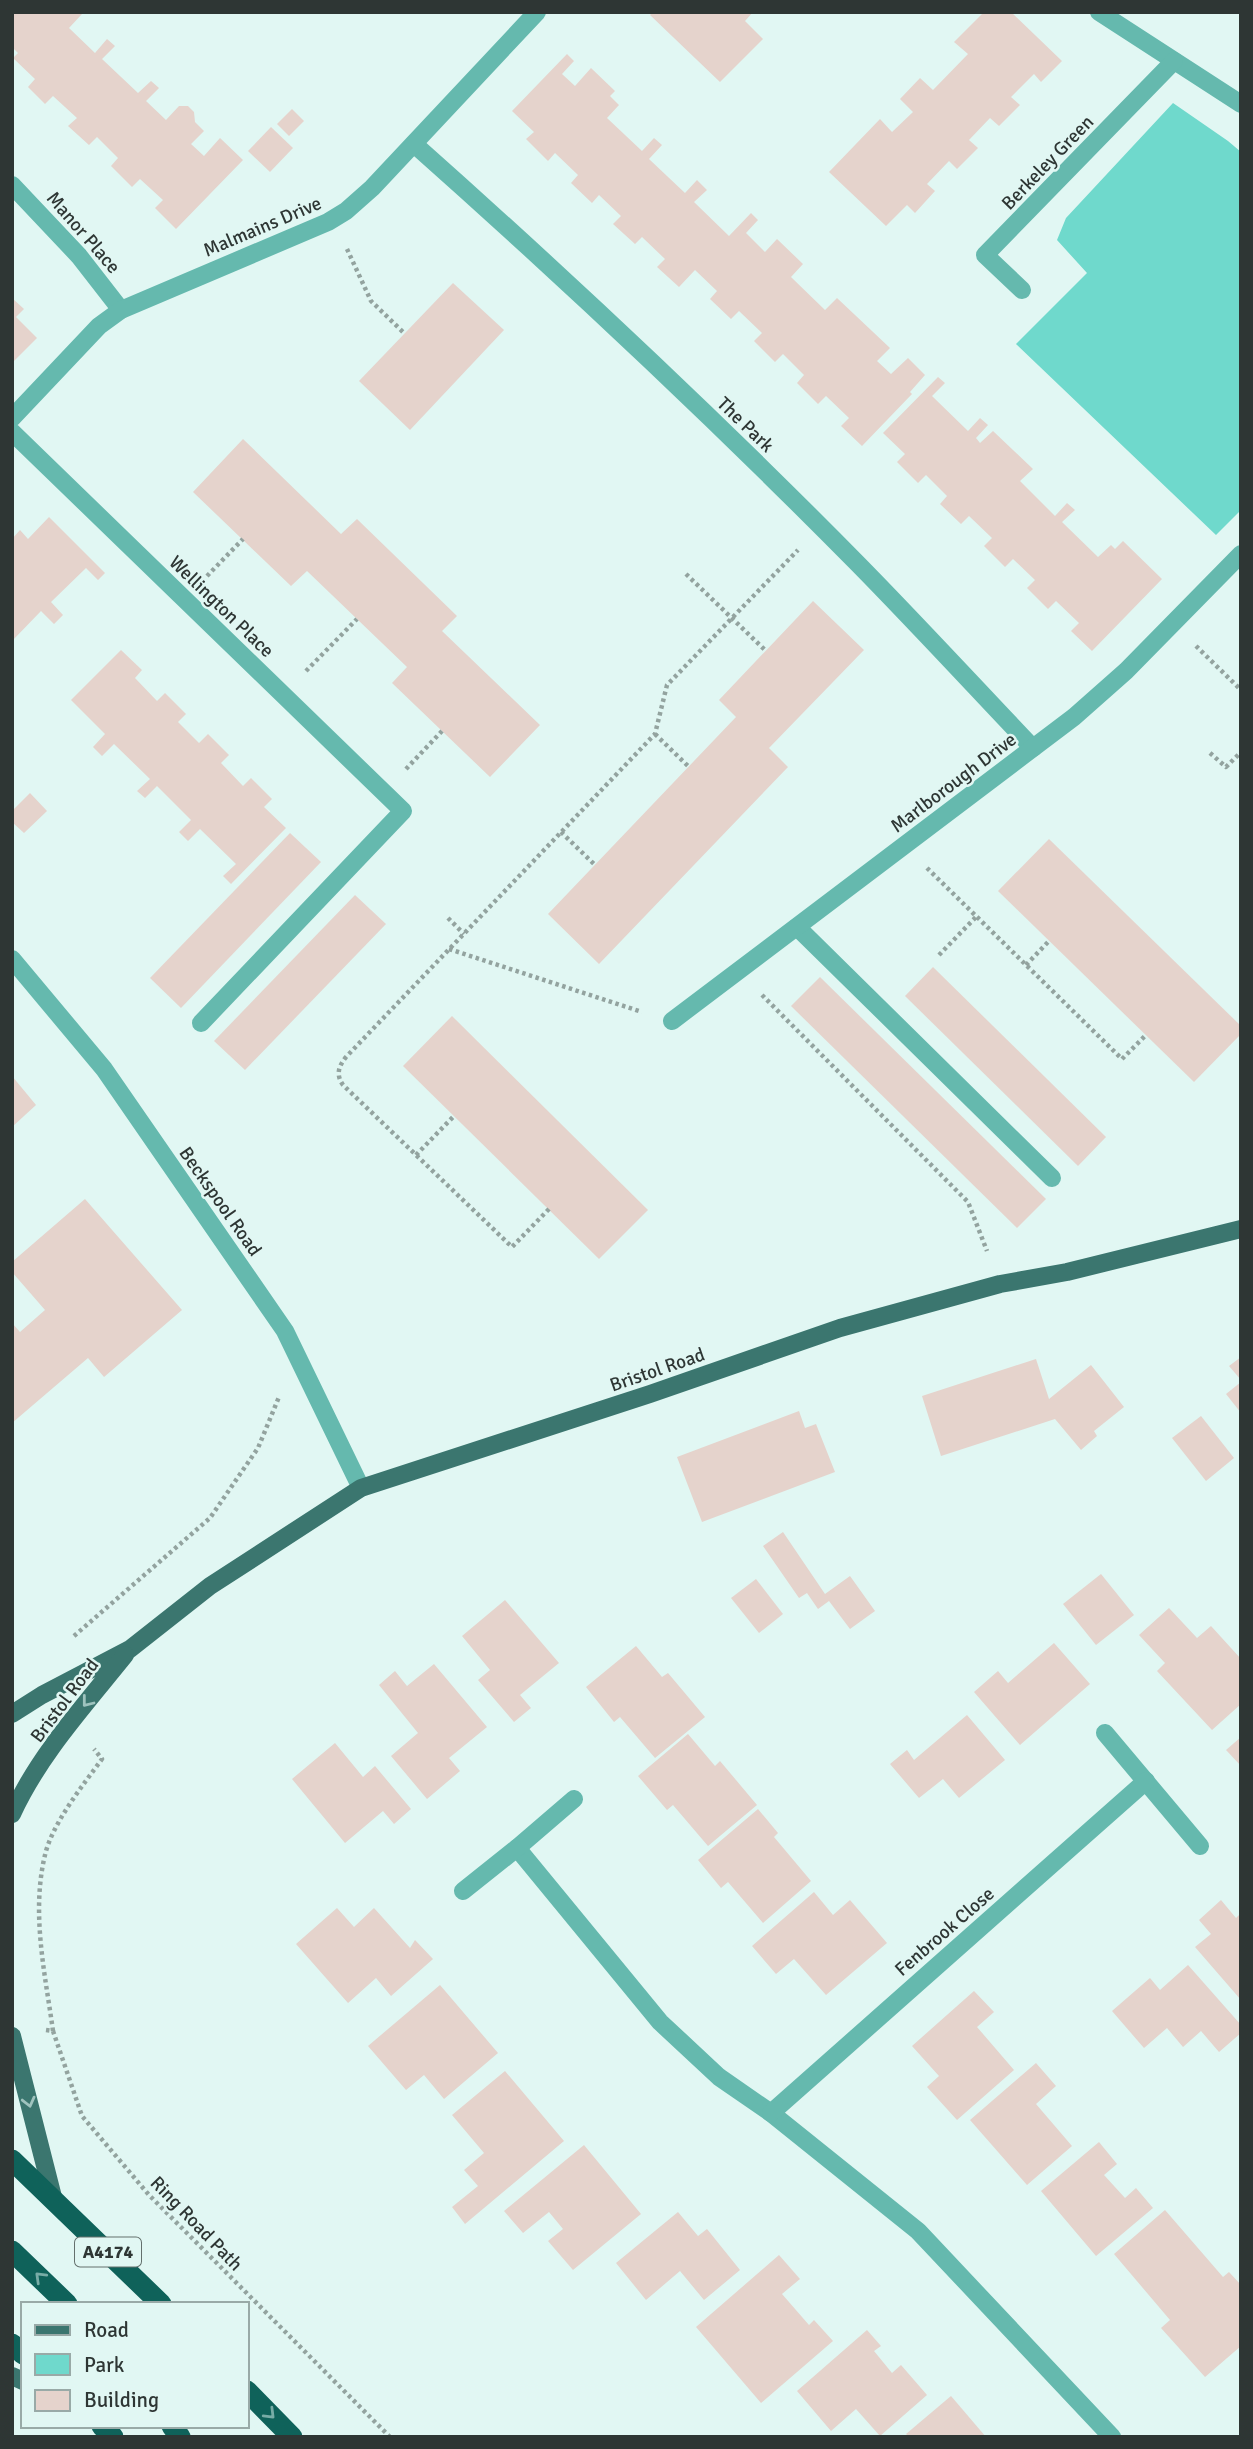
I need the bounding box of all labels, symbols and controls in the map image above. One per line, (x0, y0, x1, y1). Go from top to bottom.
street label: Berkeley Green (997, 110, 1099, 215)
street label: Manor Place (41, 187, 125, 279)
street label: Malmains Drive (200, 191, 325, 263)
street label: The Park (712, 392, 779, 458)
street label: Wellington Place (164, 551, 279, 663)
street label: Marlborough Drive (886, 728, 1021, 838)
street label: Beckspool Road (174, 1142, 267, 1261)
street label: Bristol Road (607, 1343, 708, 1397)
street label: Bristol Road (25, 1654, 104, 1747)
one-way arrow (83, 1694, 96, 1707)
street label: Fenbrook Close (890, 1882, 999, 1981)
one-way arrow (21, 2096, 35, 2108)
street label: Ring Road Path (145, 2171, 248, 2276)
road number: A4174 (75, 2238, 141, 2266)
one-way arrow (35, 2273, 48, 2286)
legend (21, 2302, 248, 2428)
text: Road (84, 2317, 129, 2343)
text: Park (84, 2352, 125, 2378)
text: Building (84, 2387, 159, 2413)
one-way arrow (261, 2405, 274, 2418)

